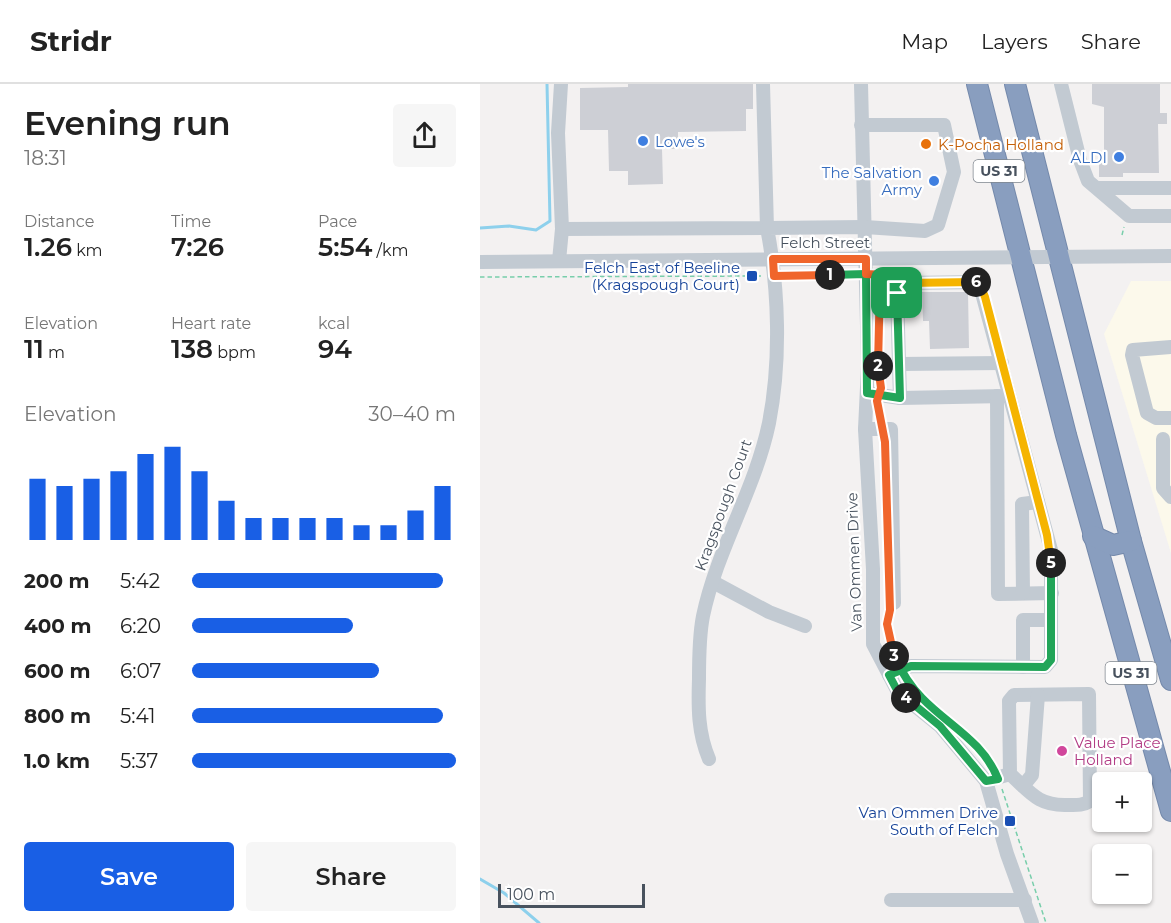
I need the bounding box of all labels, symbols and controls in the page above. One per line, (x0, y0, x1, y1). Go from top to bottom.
text: Stridr (30, 24, 112, 58)
text: Map (901, 29, 948, 54)
text: Layers (981, 29, 1048, 54)
text: Share (1081, 29, 1141, 54)
text: Evening run (24, 103, 231, 143)
button: share (393, 104, 456, 167)
place label: Lowe's (655, 132, 705, 151)
marker: Lowe's (636, 134, 650, 148)
place label: K-Pocha Holland (938, 135, 1064, 154)
marker: K-Pocha Holland (919, 137, 933, 151)
text: 18:31 (24, 146, 67, 170)
place label: ALDI (1070, 148, 1107, 167)
marker: ALDI (1112, 150, 1126, 164)
road number: US 31 (974, 160, 1024, 182)
place label: The Salvation Army (822, 163, 923, 199)
marker: The Salvation Army (927, 174, 941, 188)
text: Distance (24, 212, 94, 231)
text: Time (171, 212, 211, 231)
text: Pace (318, 212, 357, 231)
text: 1.26 (24, 231, 72, 263)
text: 7:26 (171, 231, 224, 263)
text: 5:54 (318, 231, 372, 263)
street label: Felch Street (780, 233, 870, 252)
text: km (72, 241, 103, 260)
text: /km (372, 241, 408, 260)
place label: Felch East of Beeline (Kragspough Court) (584, 258, 740, 294)
pin: 1 (815, 260, 845, 290)
text: 1 (827, 265, 833, 284)
pin (871, 267, 922, 318)
pin: 6 (961, 267, 991, 297)
marker: Felch East of Beeline (Kragspough Court) (745, 269, 759, 283)
text: 6 (971, 272, 981, 291)
icon: arrive (880, 276, 913, 309)
text: Elevation (24, 314, 98, 333)
text: Heart rate (171, 314, 251, 333)
text: kcal (318, 314, 350, 333)
text: 11 (24, 333, 44, 365)
text: 138 (171, 333, 213, 365)
text: 94 (318, 333, 352, 365)
text: m (44, 343, 65, 362)
text: bpm (213, 343, 256, 362)
pin: 2 (863, 351, 893, 381)
text: 2 (873, 356, 883, 375)
text: Elevation (24, 402, 116, 426)
text: 30–40 m (368, 402, 456, 426)
street label: Kragspough Court (690, 437, 756, 573)
street label: Van Ommen Drive (842, 492, 866, 632)
pin: 5 (1036, 548, 1066, 578)
text: 5 (1046, 553, 1056, 572)
text: 200 m (24, 569, 90, 593)
text: 5:42 (120, 569, 160, 593)
text: 400 m (24, 614, 92, 638)
text: 6:20 (120, 614, 161, 638)
pin: 3 (879, 641, 909, 671)
text: 3 (889, 646, 899, 665)
text: 600 m (24, 659, 91, 683)
text: 6:07 (120, 659, 161, 683)
road number: US 31 (1106, 662, 1156, 684)
pin: 4 (891, 683, 921, 713)
text: 4 (900, 688, 912, 707)
text: 800 m (24, 704, 91, 728)
text: 5:41 (120, 704, 156, 728)
place label: Value Place Holland (1074, 733, 1161, 769)
marker: Value Place Holland (1055, 744, 1069, 758)
text: 1.0 km (24, 749, 90, 773)
text: 5:37 (120, 749, 158, 773)
map controls (1092, 772, 1152, 904)
button: + (1092, 772, 1152, 832)
place label: Van Ommen Drive South of Felch (859, 803, 998, 839)
marker: Van Ommen Drive South of Felch (1003, 814, 1017, 828)
button: Save (24, 842, 234, 911)
button: Share (246, 842, 456, 911)
button: − (1092, 844, 1152, 904)
scale bar (498, 881, 645, 908)
text: 100 m (507, 885, 555, 904)

